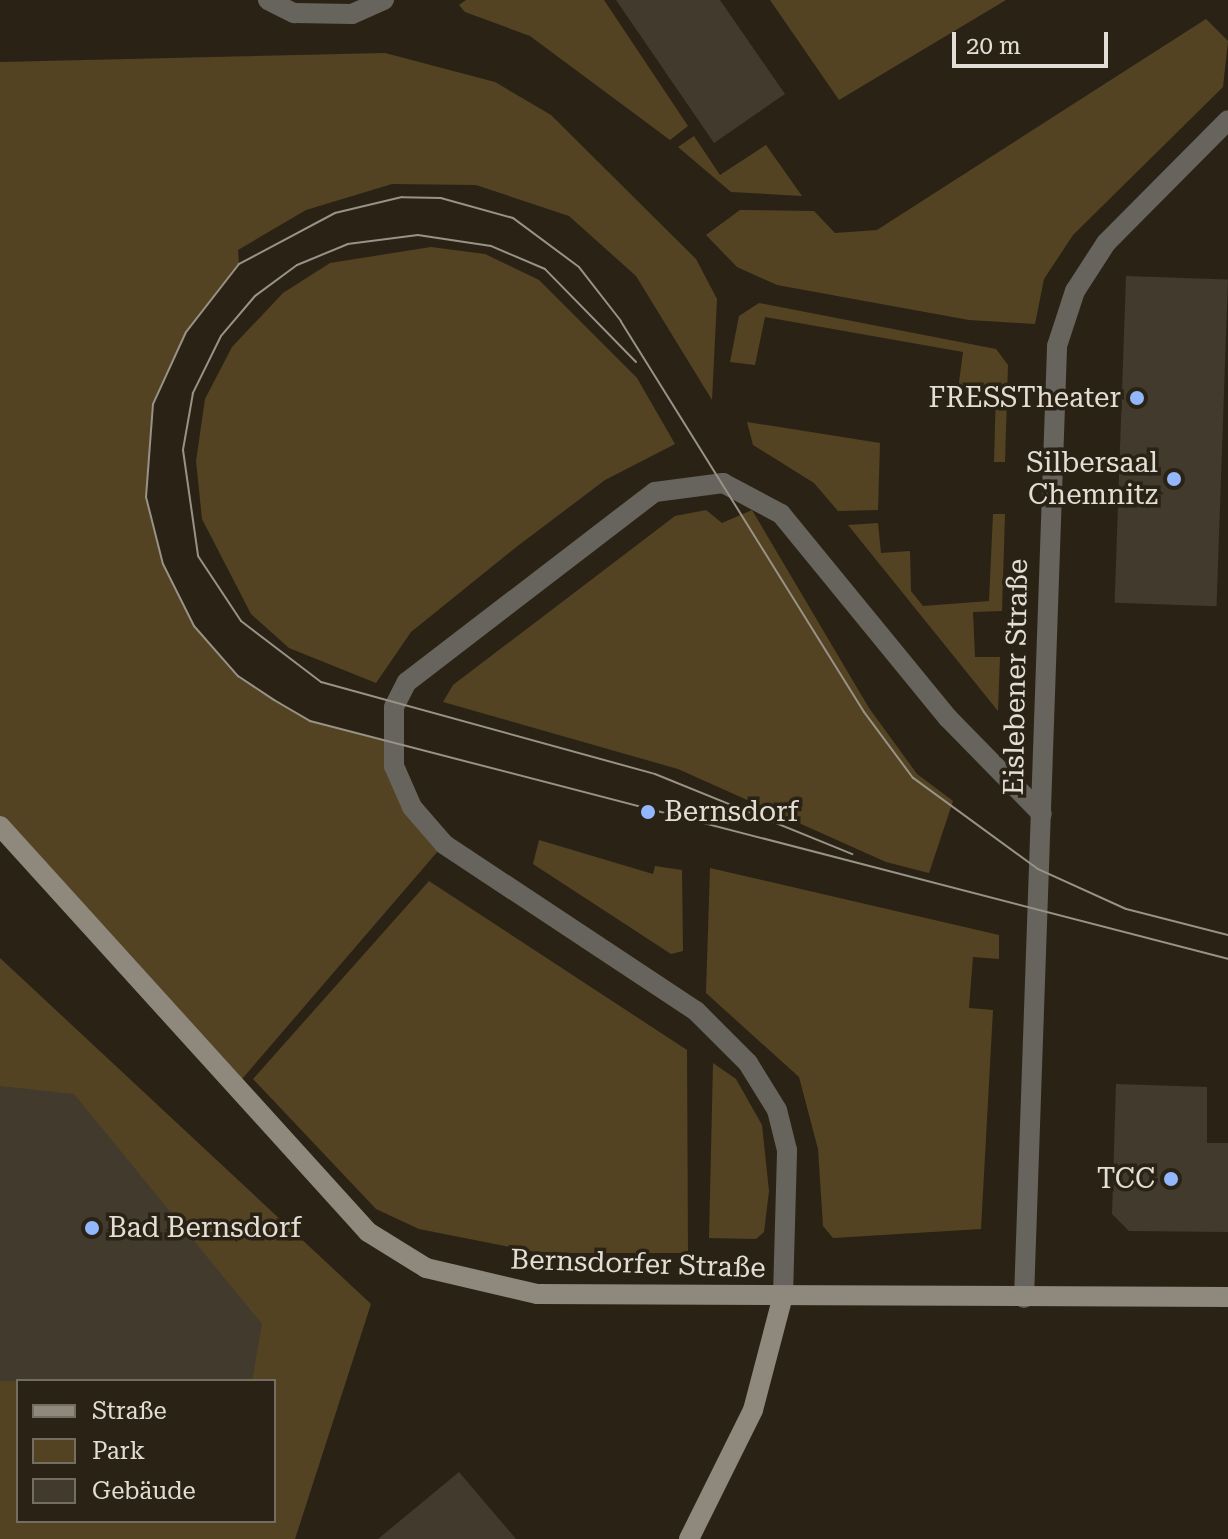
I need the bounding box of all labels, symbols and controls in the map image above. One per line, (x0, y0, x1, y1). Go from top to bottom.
scale bar (956, 16, 1112, 66)
text: 20 m (966, 32, 1021, 60)
place label: FRESSTheater (929, 381, 1121, 415)
marker: FRESSTheater (1128, 389, 1146, 407)
place label: Silbersaal Chemnitz (1026, 446, 1158, 512)
marker: Silbersaal Chemnitz (1165, 470, 1183, 488)
street label: Eislebener Straße (997, 558, 1035, 796)
place label: Bernsdorf (664, 795, 798, 829)
marker: Bernsdorf (639, 803, 657, 821)
place label: TCC (1097, 1162, 1155, 1196)
marker: TCC (1162, 1170, 1180, 1188)
place label: Bad Bernsdorf (108, 1211, 301, 1245)
marker: Bad Bernsdorf (83, 1219, 101, 1237)
street label: Bernsdorfer Straße (510, 1243, 766, 1285)
legend (16, 1379, 276, 1523)
text: Straße (92, 1397, 167, 1425)
text: Park (92, 1437, 145, 1465)
text: Gebäude (92, 1477, 196, 1505)

